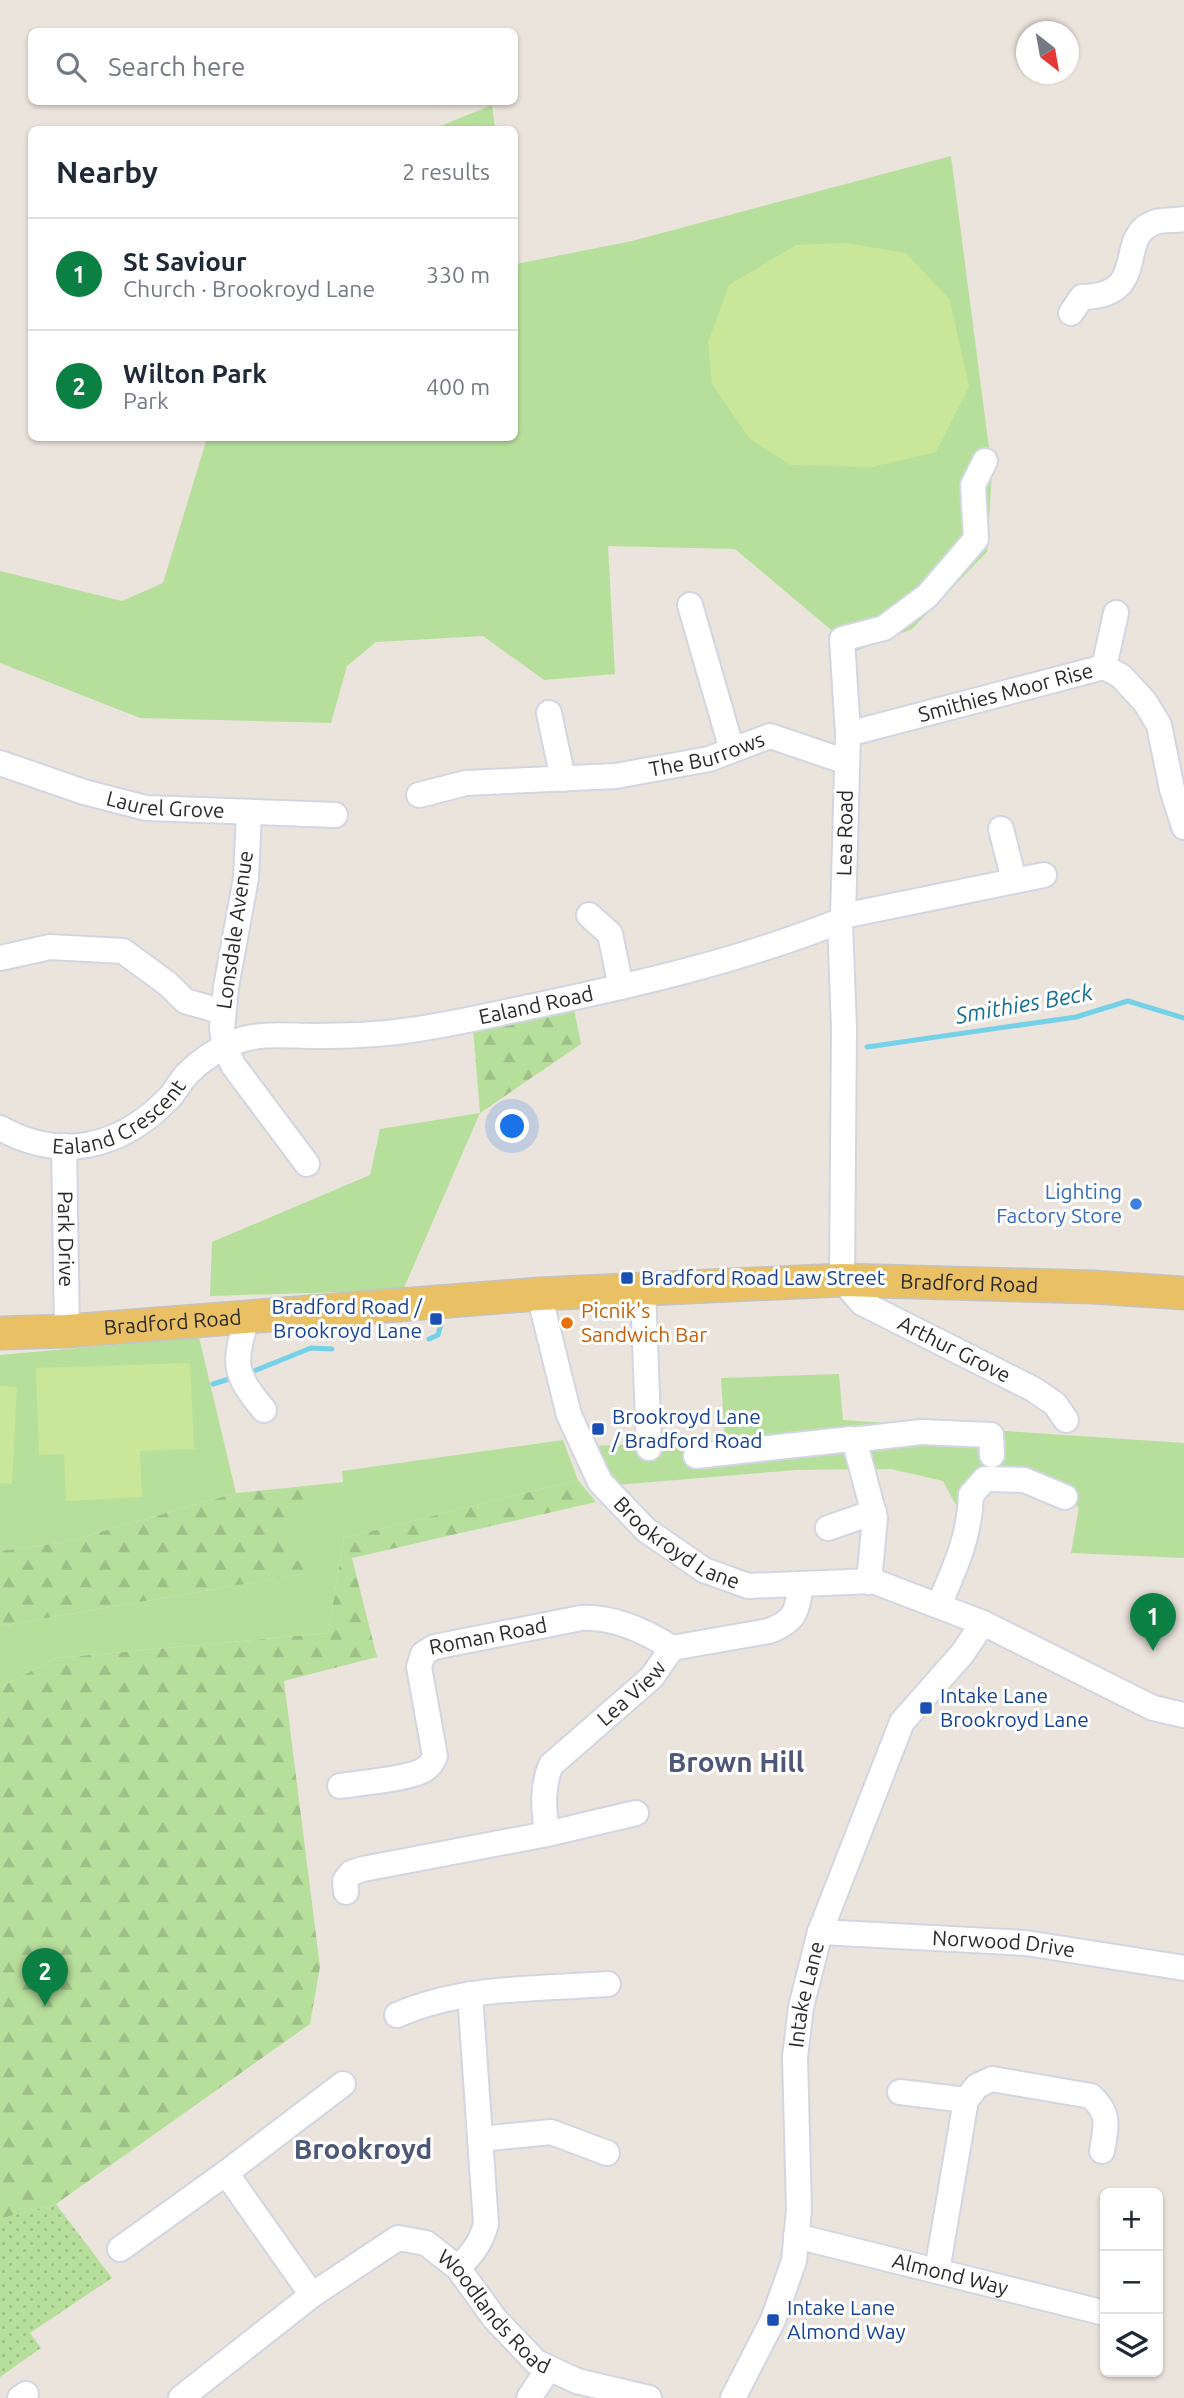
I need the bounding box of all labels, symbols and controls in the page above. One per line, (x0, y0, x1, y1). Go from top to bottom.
north arrow (1016, 21, 1079, 84)
search box (28, 28, 518, 105)
icon: search (52, 48, 90, 86)
text: Search here (108, 52, 245, 81)
text: Nearby (56, 155, 158, 189)
text: 2 results (402, 159, 490, 184)
text: St Saviour (123, 247, 247, 276)
text: 1 (73, 262, 85, 287)
text: 330 m (426, 262, 490, 287)
text: Church · Brookroyd Lane (123, 276, 375, 301)
text: Wilton Park (123, 359, 267, 388)
text: 2 (73, 374, 85, 399)
text: 400 m (426, 374, 490, 399)
text: Park (123, 388, 169, 413)
street label: Smithies Moor Rise (915, 657, 1095, 726)
street label: The Burrows (647, 726, 767, 781)
street label: Laurel Grove (104, 785, 225, 822)
street label: Lea Road (831, 790, 857, 876)
street label: Lonsdale Avenue (211, 849, 257, 1011)
water label: Smithies Beck (952, 979, 1095, 1028)
street label: Ealand Road (476, 981, 595, 1028)
street label: Ealand Crescent (51, 1075, 190, 1158)
your location (495, 1109, 529, 1143)
place label: Lighting Factory Store (996, 1179, 1122, 1227)
street label: Park Drive (54, 1191, 79, 1287)
marker: Lighting Factory Store (1128, 1196, 1144, 1212)
place label: Bradford Road Law Street (641, 1265, 885, 1289)
street label: Bradford Road (900, 1269, 1039, 1296)
marker: Bradford Road Law Street (619, 1270, 635, 1286)
place label: Bradford Road / Brookroyd Lane (271, 1294, 423, 1342)
place label: Picnik's Sandwich Bar (581, 1298, 707, 1346)
street label: Bradford Road (103, 1304, 242, 1339)
street label: Arthur Grove (895, 1310, 1015, 1387)
marker: Bradford Road / Brookroyd Lane (428, 1311, 444, 1327)
marker: Picnik's Sandwich Bar (559, 1315, 575, 1331)
place label: Brookroyd Lane / Bradford Road (611, 1404, 763, 1452)
marker: Brookroyd Lane / Bradford Road (590, 1421, 606, 1437)
street label: Brookroyd Lane (609, 1491, 743, 1593)
pin: 1 (1130, 1593, 1176, 1651)
street label: Roman Road (427, 1612, 549, 1659)
street label: Lea View (592, 1656, 670, 1730)
place label: Intake Lane Brookroyd Lane (940, 1683, 1089, 1731)
marker: Intake Lane Brookroyd Lane (918, 1700, 934, 1716)
district label: Brown Hill (668, 1746, 804, 1777)
street label: Norwood Drive (932, 1925, 1077, 1962)
street label: Intake Lane (783, 1939, 828, 2049)
pin: 2 (22, 1948, 68, 2006)
district label: Brookroyd (294, 2133, 432, 2164)
map controls (1100, 2188, 1163, 2377)
button: + (1100, 2188, 1163, 2251)
street label: Woodlands Road (434, 2244, 554, 2378)
street label: Almond Way (890, 2247, 1011, 2299)
button: − (1100, 2251, 1163, 2314)
place label: Intake Lane Almond Way (787, 2295, 906, 2343)
marker: Intake Lane Almond Way (765, 2312, 781, 2328)
button: layers (1100, 2314, 1163, 2377)

